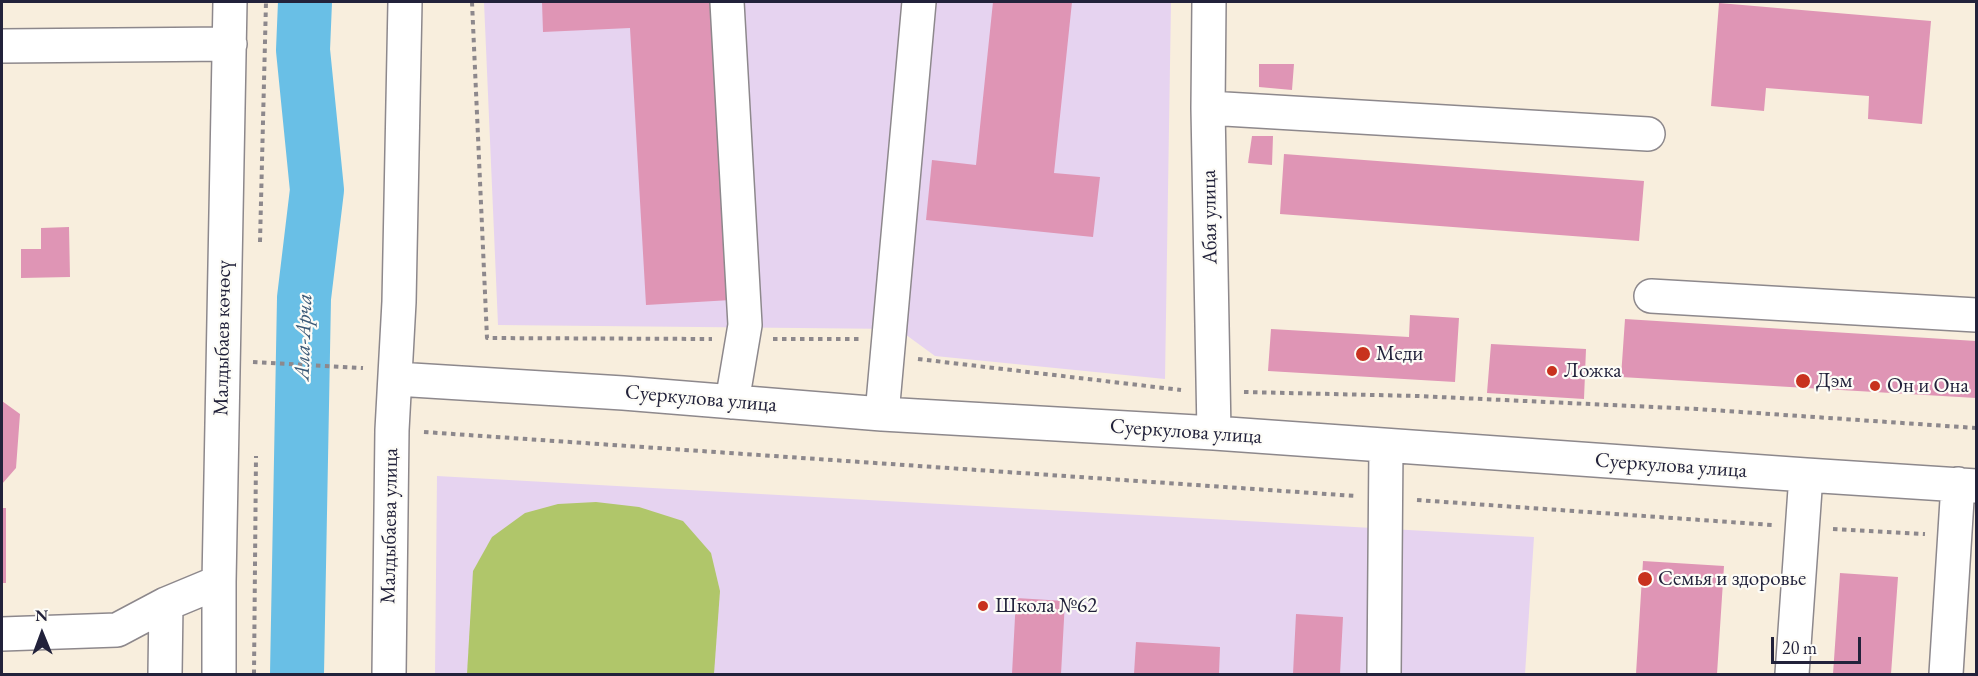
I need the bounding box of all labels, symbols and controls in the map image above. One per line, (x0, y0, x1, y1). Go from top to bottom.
street label: Абая улица (1197, 170, 1223, 264)
street label: Малдыбаев көчөсү (209, 260, 237, 416)
water label: Ала-Арча (289, 293, 319, 381)
place label: Меди (1376, 341, 1423, 367)
marker: Меди (1354, 345, 1372, 363)
place label: Ложка (1564, 358, 1622, 384)
marker: Ложка (1545, 364, 1559, 378)
place label: Дэм (1816, 368, 1852, 394)
marker: Дэм (1794, 372, 1812, 390)
place label: Он и Она (1887, 373, 1969, 399)
marker: Он и Она (1868, 379, 1882, 393)
street label: Суеркулова улица (624, 380, 778, 418)
street label: Суеркулова улица (1109, 414, 1263, 450)
street label: Малдыбаева улица (376, 448, 404, 604)
street label: Суеркулова улица (1594, 448, 1748, 484)
place label: Семья и здоровье (1658, 566, 1806, 592)
marker: Семья и здоровье (1636, 570, 1654, 588)
place label: Школа №62 (995, 593, 1097, 619)
marker: Школа №62 (976, 599, 990, 613)
north arrow (12, 604, 72, 664)
text: N (35, 605, 48, 626)
scale bar (1774, 625, 1864, 663)
text: 20 m (1782, 636, 1817, 659)

